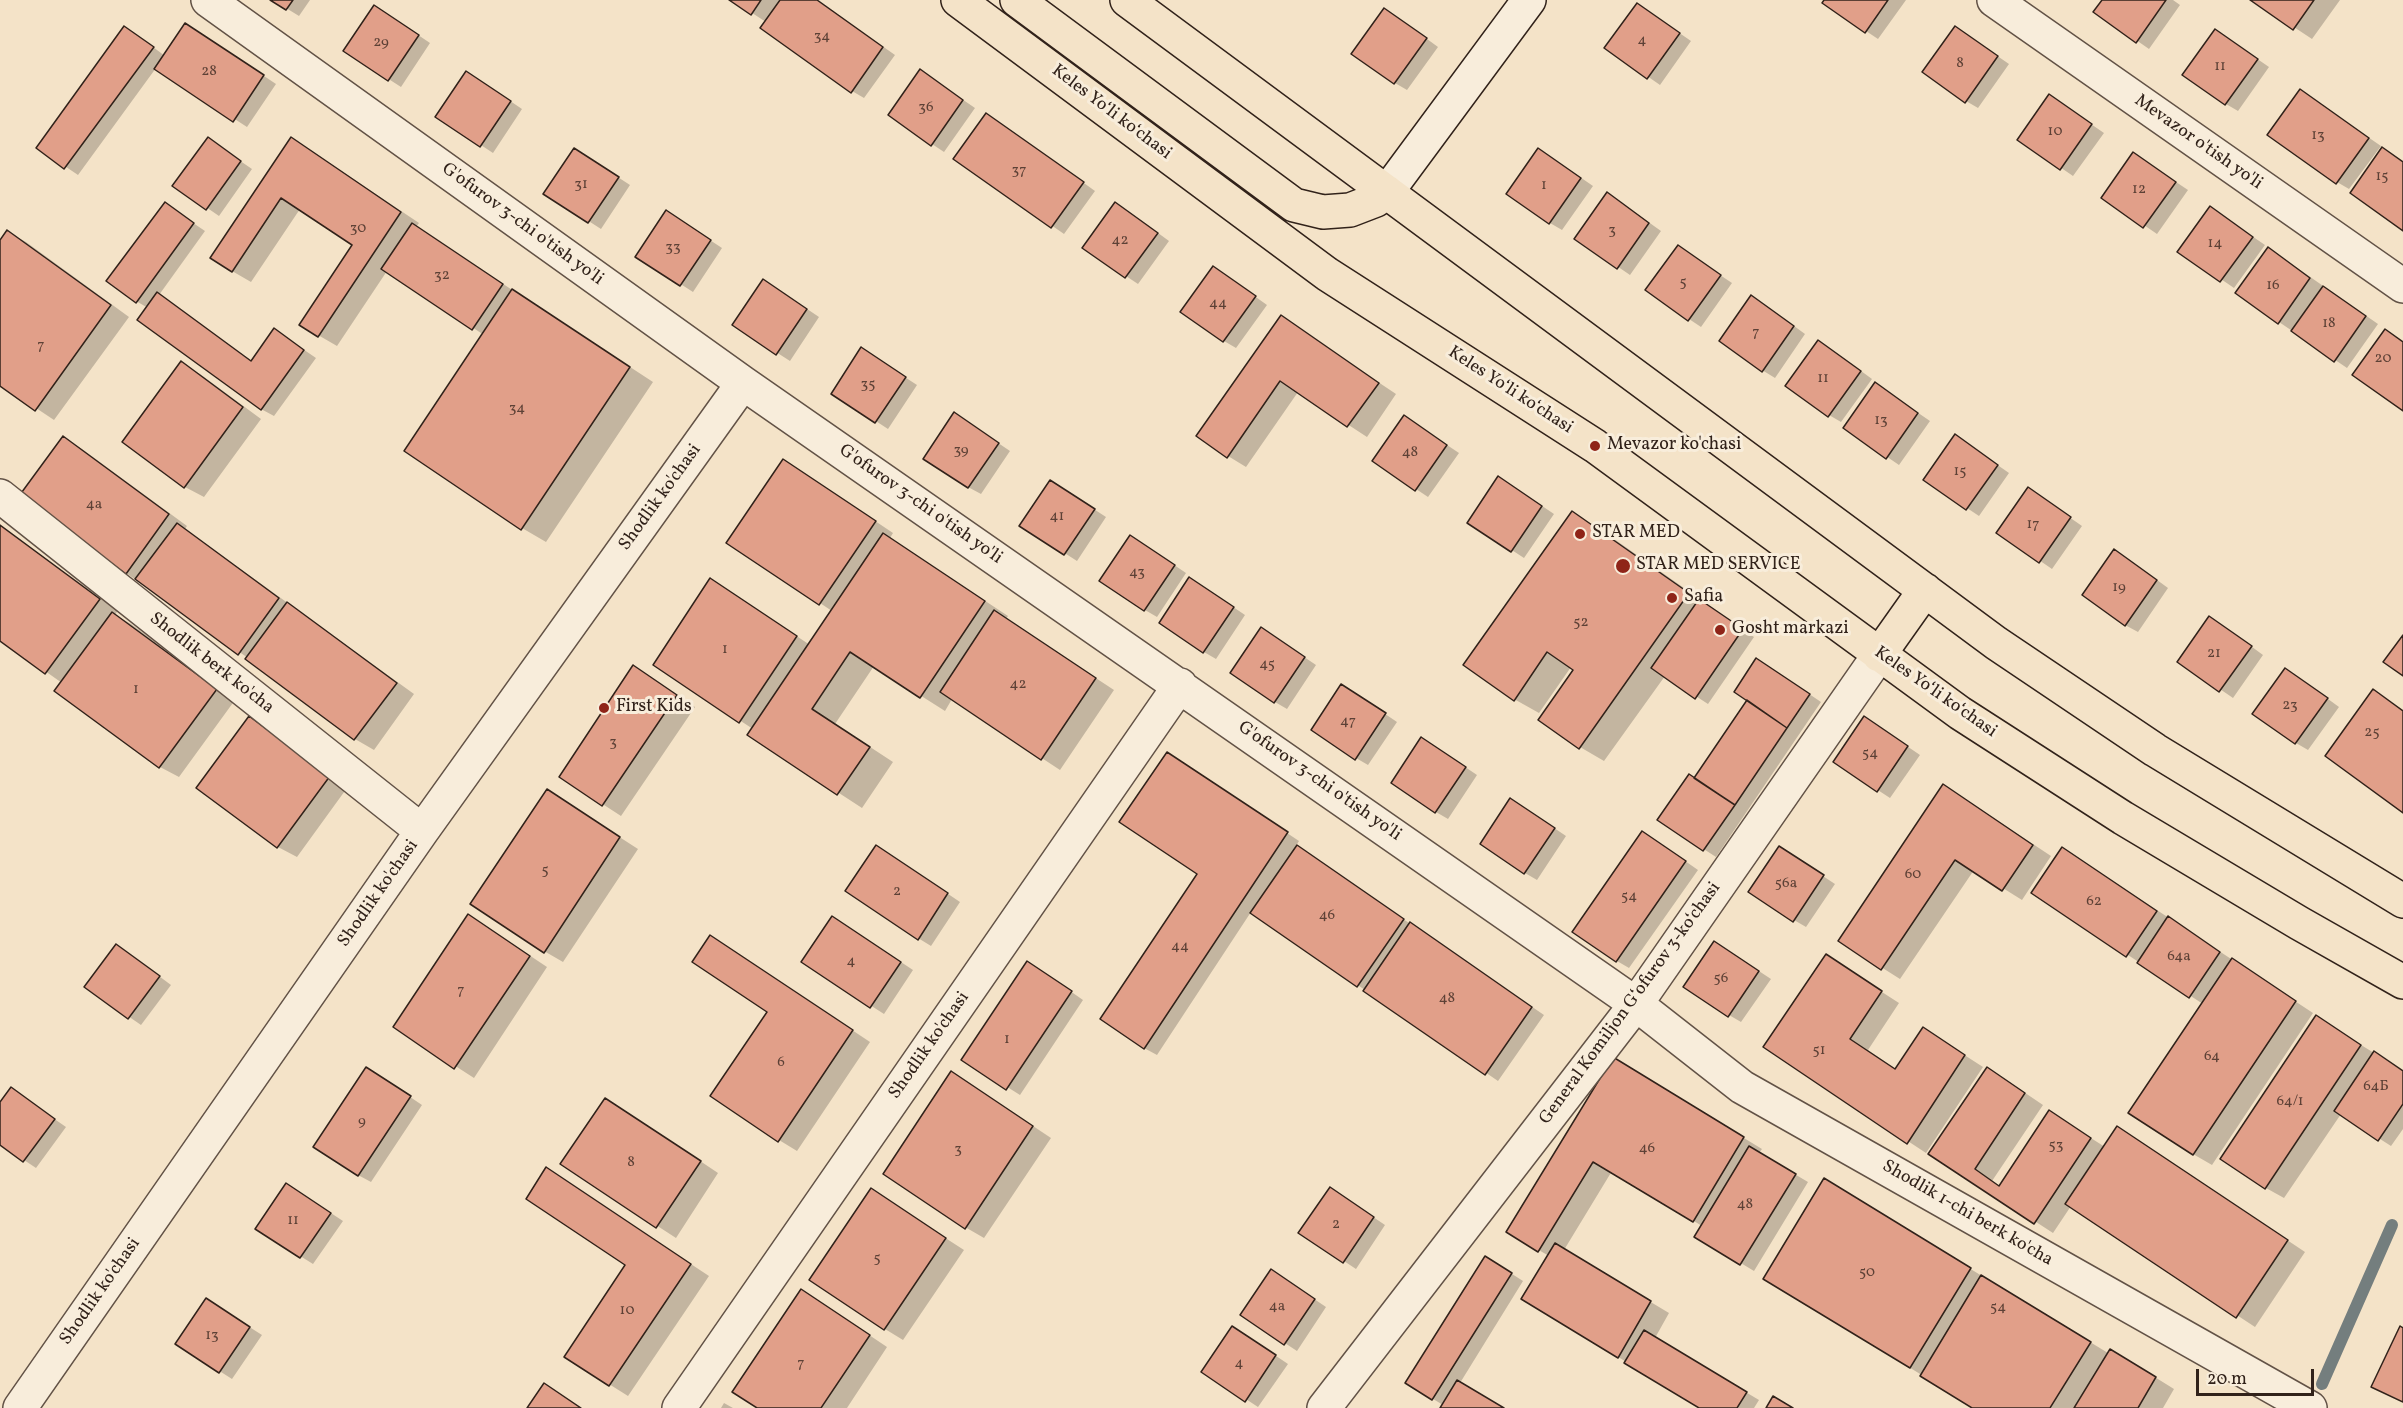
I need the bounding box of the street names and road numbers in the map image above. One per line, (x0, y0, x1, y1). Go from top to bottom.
street label: Keles Yoʻli koʻchasi (1047, 61, 1175, 165)
street label: Mevazor o'tish yo'li (2130, 91, 2266, 195)
street label: G'ofurov 3-chi o'tish yo'li (437, 159, 607, 291)
street label: Keles Yoʻli koʻchasi (1443, 343, 1577, 439)
street label: G'ofurov 3-chi o'tish yo'li (834, 440, 1006, 570)
street label: Shodlik ko'chasi (615, 441, 707, 555)
street label: Shodlik berk ko'cha (144, 609, 278, 719)
street label: Keles Yoʻli koʻchasi (1870, 643, 2000, 743)
street label: G'ofurov 3-chi o'tish yo'li (1233, 717, 1405, 847)
street label: Shodlik ko'chasi (334, 836, 424, 952)
street label: General Komiljon Gʻofurov 3-koʻchasi (1536, 879, 1726, 1129)
street label: Shodlik ko'chasi (885, 988, 975, 1104)
street label: Shodlik 1-chi berk ko'cha (1878, 1156, 2056, 1272)
street label: Shodlik ko'chasi (56, 1234, 146, 1350)

